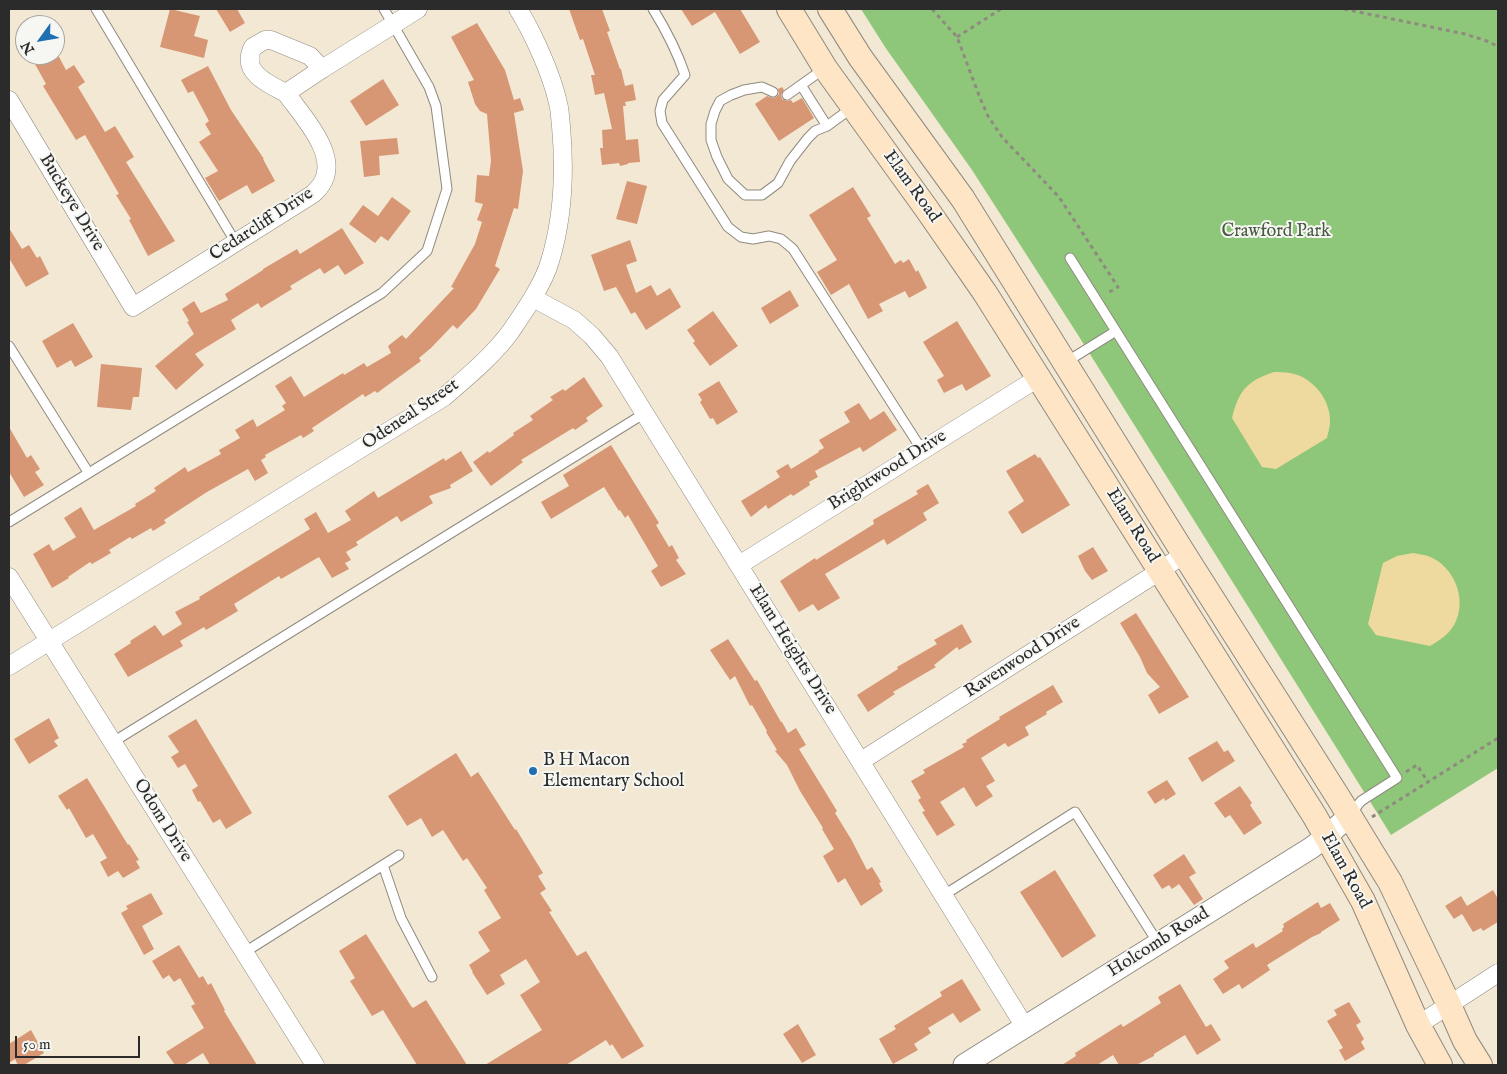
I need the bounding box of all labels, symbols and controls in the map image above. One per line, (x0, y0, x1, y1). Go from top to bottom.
north arrow (15, 15, 65, 65)
text: N (17, 38, 39, 57)
street label: Elam Road (878, 147, 944, 227)
street label: Buckeye Drive (34, 151, 108, 255)
street label: Cedarcliff Drive (206, 183, 318, 267)
park label: Crawford Park (1221, 221, 1331, 243)
street label: Odeneal Street (359, 375, 463, 455)
street label: Brightwood Drive (825, 426, 951, 516)
street label: Elam Road (1101, 485, 1163, 567)
street label: Elam Heights Drive (743, 581, 841, 719)
street label: Ravenwood Drive (961, 613, 1085, 703)
place label: B H Macon Elementary School (543, 750, 684, 792)
marker: B H Macon Elementary School (527, 765, 539, 777)
street label: Odom Drive (128, 775, 196, 867)
street label: Elam Road (1315, 829, 1375, 913)
street label: Holcomb Road (1104, 903, 1214, 983)
scale bar (18, 1026, 142, 1058)
text: 50 m (23, 1035, 51, 1054)

